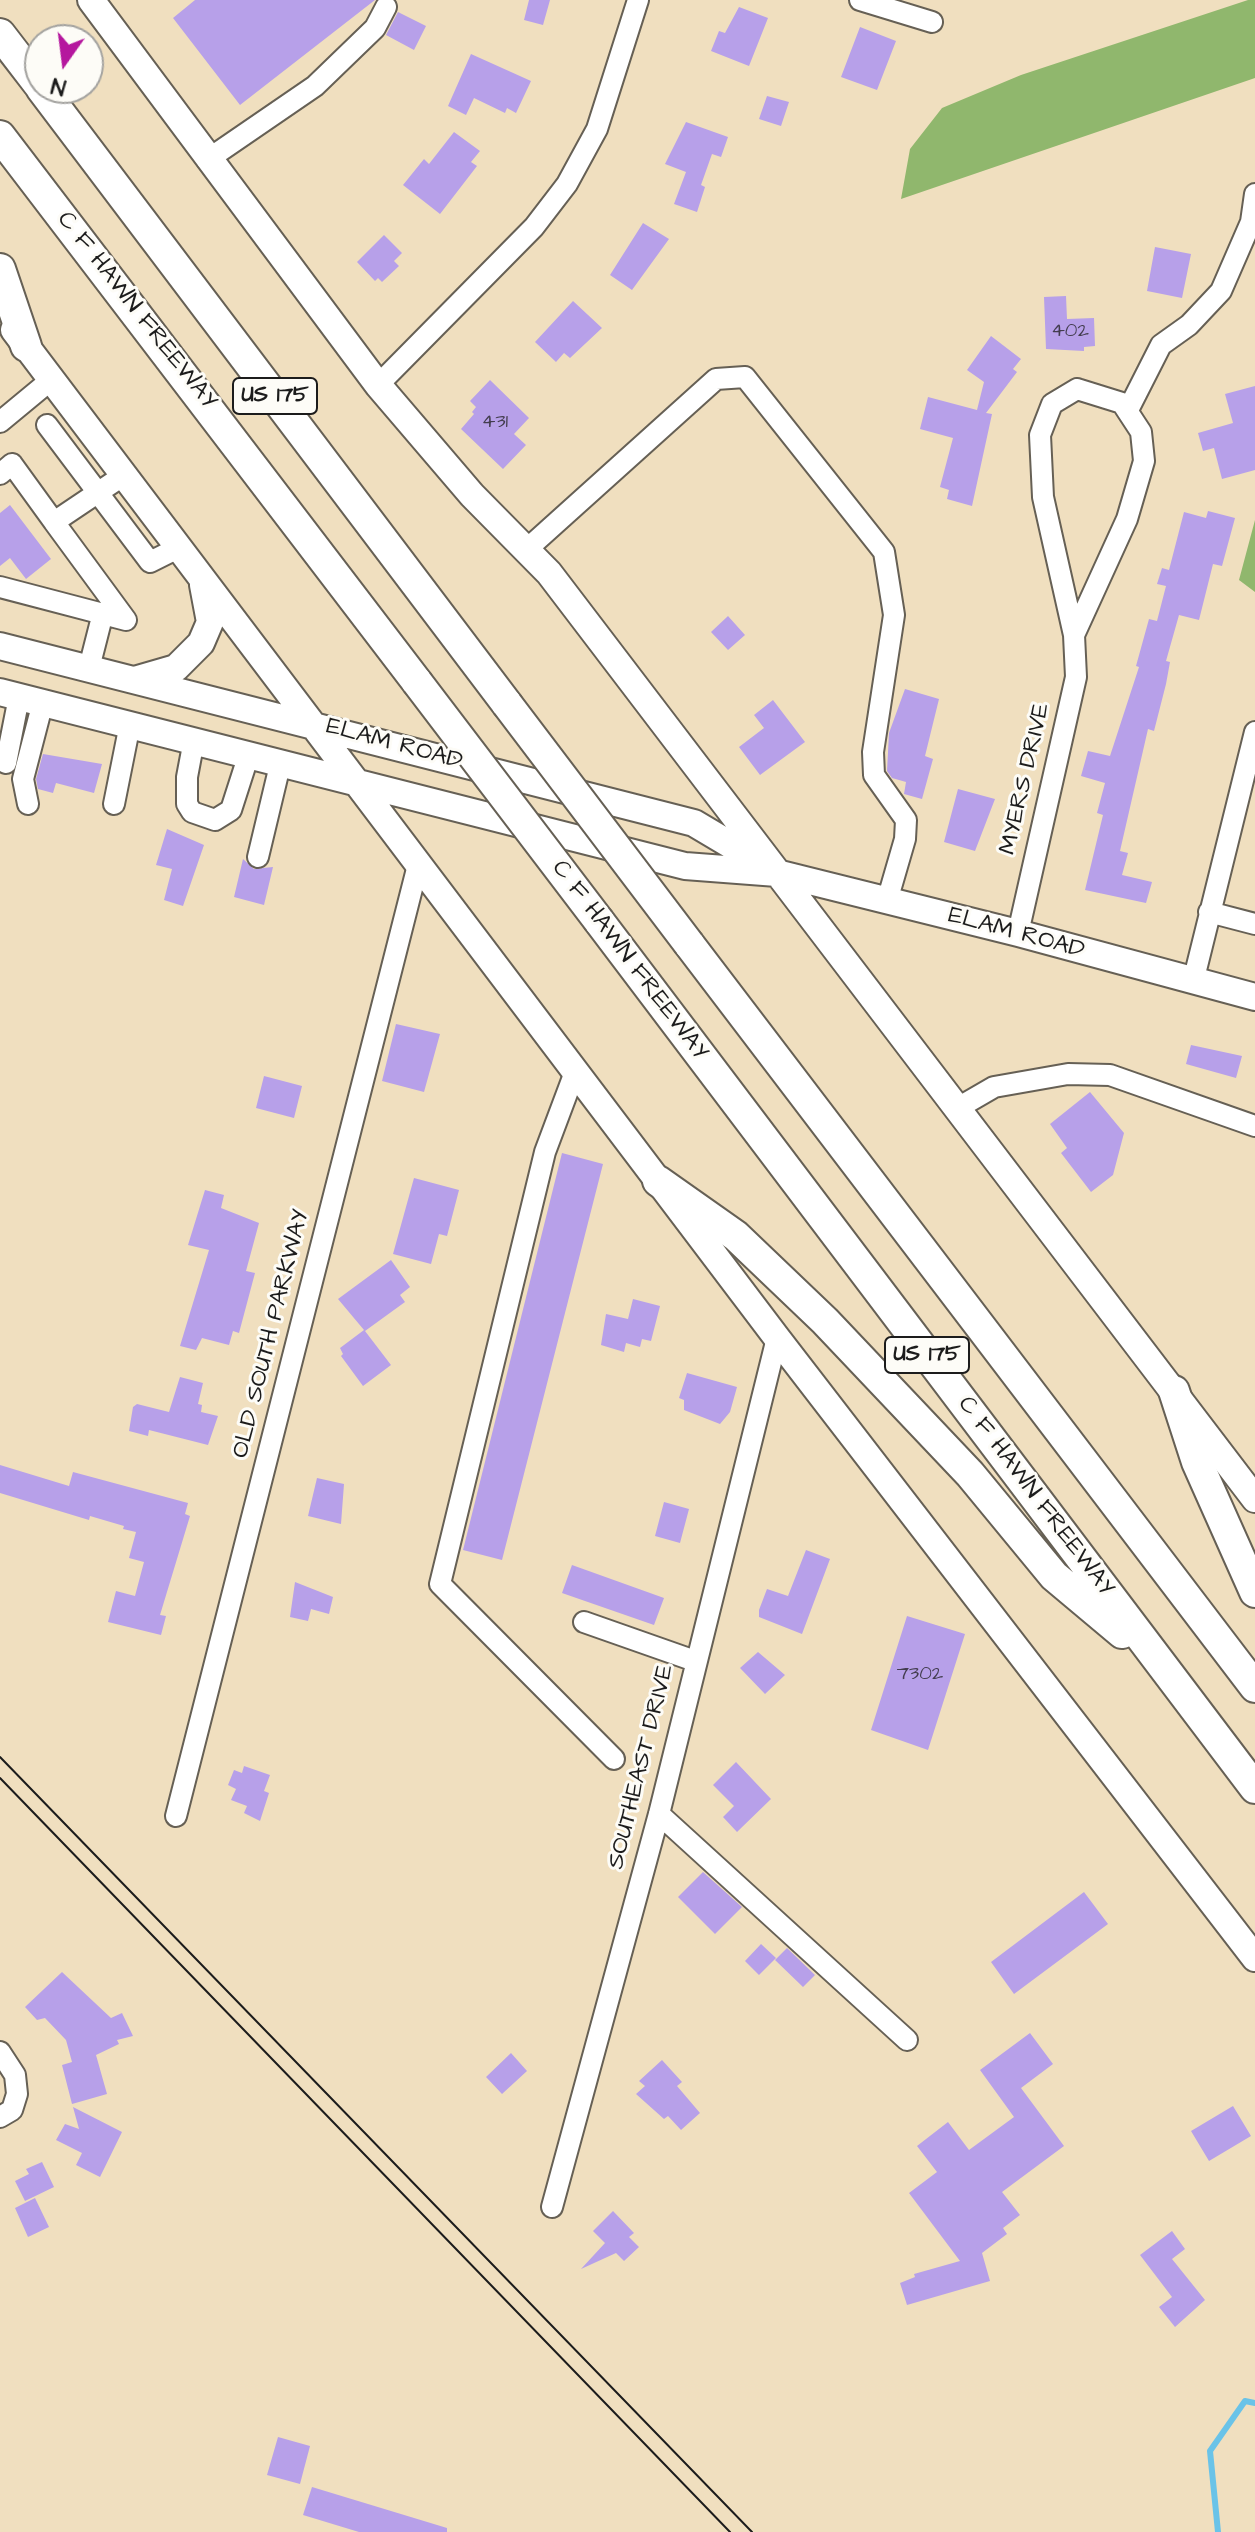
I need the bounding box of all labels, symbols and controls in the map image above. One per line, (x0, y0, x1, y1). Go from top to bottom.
north arrow (24, 24, 104, 104)
text: N (48, 69, 69, 103)
street label: C F HAWN FREEWAY (50, 206, 222, 416)
house number: 402 (1051, 320, 1089, 344)
road number: US 175 (233, 378, 317, 414)
house number: 431 (482, 411, 508, 435)
street label: MYERS DRIVE (995, 700, 1057, 858)
street label: ELAM ROAD (323, 713, 465, 777)
street label: C F HAWN FREEWAY (544, 855, 714, 1067)
street label: ELAM ROAD (945, 902, 1087, 966)
street label: OLD SOUTH PARKWAY (227, 1207, 317, 1461)
road number: US 175 (885, 1337, 969, 1373)
street label: C F HAWN FREEWAY (950, 1391, 1120, 1603)
street label: SOUTHEAST DRIVE (603, 1662, 681, 1872)
house number: 7302 (897, 1663, 943, 1687)

